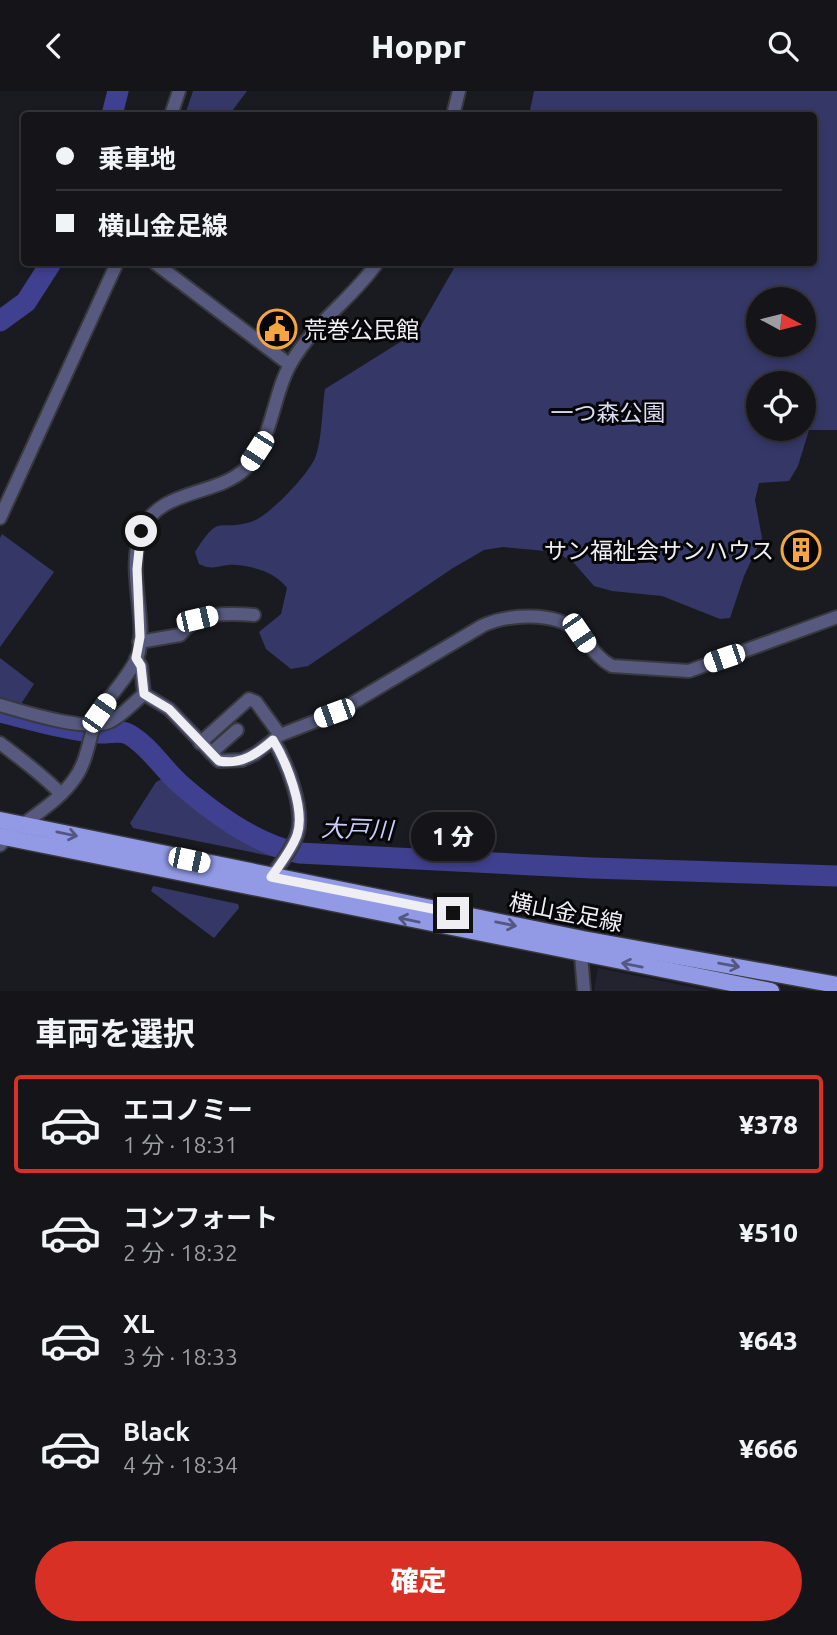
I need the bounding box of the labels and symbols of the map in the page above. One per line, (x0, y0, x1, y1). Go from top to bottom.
north arrow (746, 287, 816, 357)
public building icon: 荒巻公民館 (256, 308, 298, 350)
place label: 荒巻公民館 (304, 317, 419, 342)
park label: 一つ森公園 (551, 400, 666, 425)
car (237, 428, 278, 474)
route start (125, 515, 157, 547)
building icon: サン福祉会サンハウス (780, 529, 822, 571)
place label: サン福祉会サンハウス (544, 538, 774, 563)
car (175, 604, 220, 634)
car (559, 610, 600, 656)
car (701, 641, 748, 675)
car (79, 690, 120, 736)
car (311, 696, 358, 730)
callout: 1 分 (411, 811, 495, 861)
water label: 大戸川 (321, 814, 396, 844)
one-way arrow (55, 828, 78, 842)
car (167, 845, 212, 875)
street label: 横山金足線 (507, 889, 625, 935)
route end (437, 897, 469, 929)
one-way arrow (398, 912, 421, 926)
one-way arrow (494, 917, 517, 931)
one-way arrow (621, 957, 644, 971)
one-way arrow (717, 959, 740, 972)

